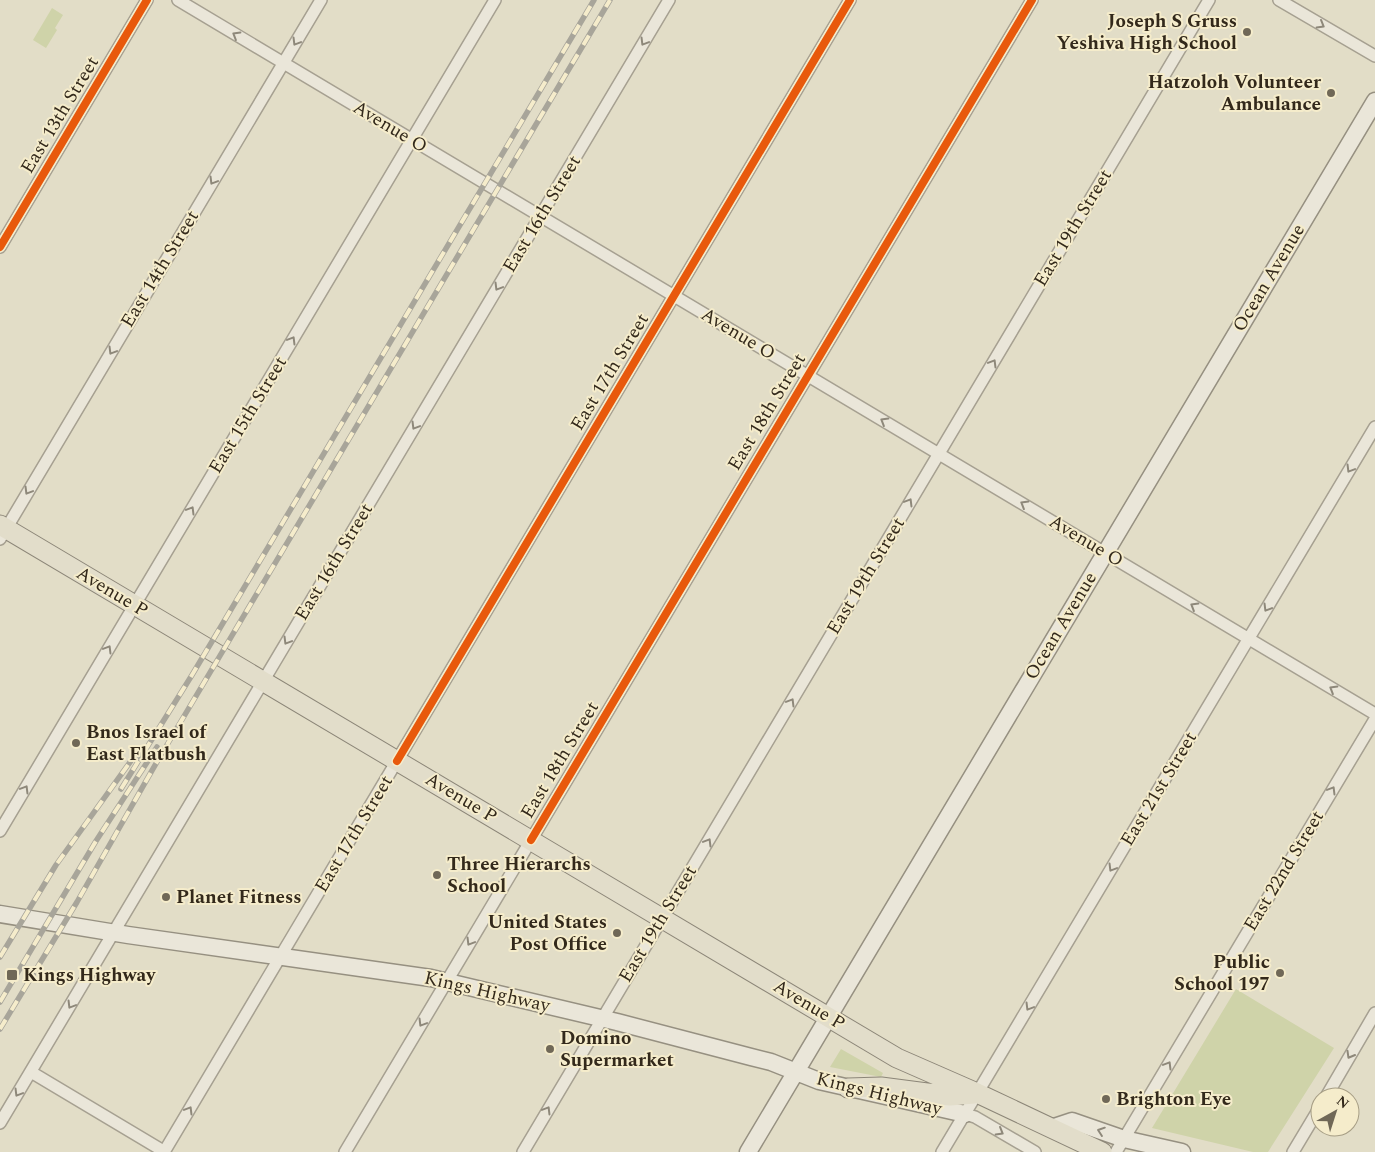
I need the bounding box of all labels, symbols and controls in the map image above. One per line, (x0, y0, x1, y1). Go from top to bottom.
place label: Joseph S Gruss Yeshiva High School (1056, 7, 1237, 58)
one-way arrow (1316, 18, 1325, 28)
marker: Joseph S Gruss Yeshiva High School (1241, 26, 1253, 38)
one-way arrow (232, 31, 241, 41)
one-way arrow (292, 36, 302, 45)
one-way arrow (641, 36, 651, 45)
street label: East 13th Street (13, 50, 107, 179)
place label: Hatzoloh Volunteer Ambulance (1148, 68, 1322, 119)
marker: Hatzoloh Volunteer Ambulance (1325, 87, 1337, 99)
street label: Avenue O (347, 93, 433, 161)
street label: East 16th Street (495, 149, 589, 278)
street label: East 19th Street (1026, 163, 1120, 292)
one-way arrow (209, 176, 219, 185)
street label: East 14th Street (113, 204, 207, 333)
street label: Ocean Avenue (1225, 218, 1313, 338)
one-way arrow (495, 281, 505, 290)
street label: Avenue O (695, 300, 781, 368)
street label: East 17th Street (563, 307, 657, 436)
one-way arrow (286, 336, 296, 345)
one-way arrow (108, 346, 118, 355)
street label: East 18th Street (720, 347, 814, 476)
street label: East 15th Street (201, 350, 295, 479)
one-way arrow (986, 359, 996, 368)
one-way arrow (881, 418, 890, 428)
one-way arrow (412, 421, 422, 430)
one-way arrow (1347, 463, 1357, 472)
one-way arrow (25, 485, 35, 494)
street label: East 16th Street (287, 497, 381, 626)
one-way arrow (903, 499, 913, 508)
one-way arrow (1020, 501, 1029, 511)
one-way arrow (185, 506, 195, 515)
street label: Avenue O (1043, 507, 1129, 575)
street label: East 19th Street (819, 511, 913, 640)
street label: Avenue P (70, 559, 154, 625)
street label: Ocean Avenue (1017, 566, 1105, 686)
one-way arrow (1190, 602, 1199, 612)
one-way arrow (1264, 603, 1274, 612)
one-way arrow (284, 635, 294, 644)
one-way arrow (102, 646, 112, 655)
one-way arrow (1330, 685, 1339, 695)
street label: East 18th Street (513, 695, 607, 824)
one-way arrow (784, 698, 794, 707)
place label: Bnos Israel of East Flatbush (86, 718, 207, 769)
street label: East 21st Street (1113, 726, 1205, 852)
marker: Bnos Israel of East Flatbush (70, 737, 82, 749)
street label: Avenue P (419, 765, 503, 831)
street label: East 17th Street (307, 769, 401, 898)
one-way arrow (18, 785, 28, 794)
one-way arrow (1326, 787, 1336, 796)
street label: East 22nd Street (1236, 805, 1332, 937)
one-way arrow (701, 838, 711, 847)
place label: Three Hierarchs School (447, 850, 591, 901)
street label: East 19th Street (611, 859, 705, 988)
one-way arrow (1108, 862, 1118, 871)
marker: Three Hierarchs School (431, 869, 443, 881)
place label: Planet Fitness (176, 883, 301, 912)
marker: Planet Fitness (160, 891, 172, 903)
place label: United States Post Office (487, 908, 607, 959)
marker: United States Post Office (611, 927, 623, 939)
one-way arrow (466, 936, 476, 945)
place label: Public School 197 (1174, 948, 1270, 999)
place label: Kings Highway (23, 961, 156, 990)
street label: Kings Highway (421, 963, 554, 1021)
marker: Public School 197 (1274, 967, 1286, 979)
marker: Kings Highway (5, 968, 19, 982)
street label: Avenue P (767, 972, 851, 1038)
one-way arrow (67, 999, 77, 1008)
one-way arrow (1025, 1002, 1035, 1011)
one-way arrow (418, 1018, 428, 1027)
place label: Domino Supermarket (560, 1024, 674, 1075)
marker: Domino Supermarket (544, 1043, 556, 1055)
one-way arrow (1347, 1050, 1357, 1059)
one-way arrow (1161, 1061, 1171, 1070)
street label: Kings Highway (813, 1064, 946, 1124)
place label: Brighton Eye (1116, 1085, 1231, 1114)
north arrow (1310, 1087, 1360, 1137)
one-way arrow (14, 1088, 24, 1097)
text: N (1332, 1091, 1354, 1114)
marker: Brighton Eye (1100, 1093, 1112, 1105)
one-way arrow (182, 1107, 192, 1116)
one-way arrow (541, 1107, 551, 1116)
one-way arrow (995, 1125, 1004, 1135)
one-way arrow (1098, 1127, 1106, 1137)

